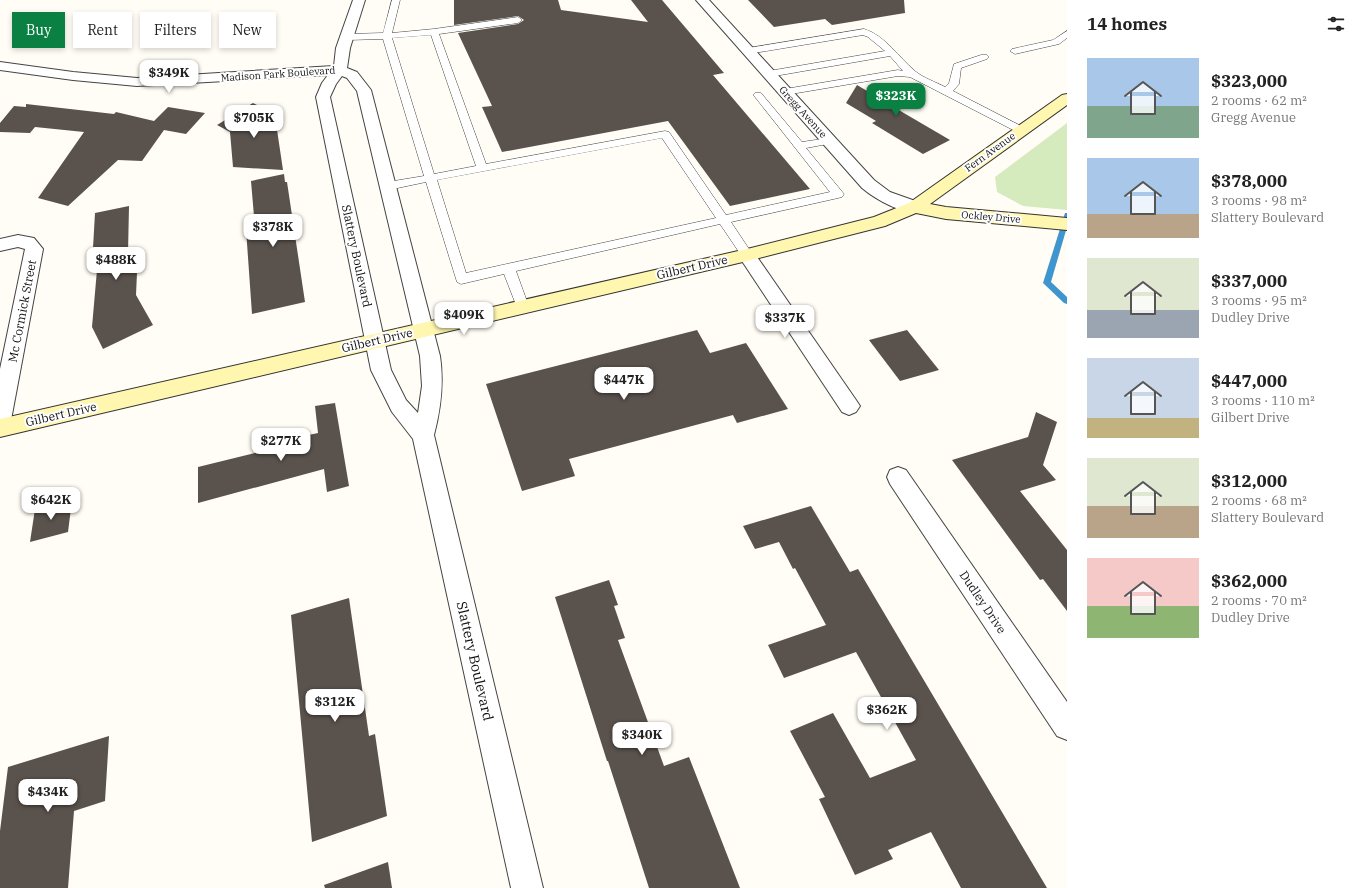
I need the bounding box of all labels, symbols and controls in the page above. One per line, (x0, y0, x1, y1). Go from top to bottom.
chip: Buy (12, 12, 65, 48)
chip: Rent (73, 12, 132, 48)
chip: Filters (140, 12, 211, 48)
chip: New (219, 12, 276, 48)
text: 14 homes (1087, 13, 1167, 35)
icon: filters (1325, 13, 1347, 35)
pin: $349K (141, 60, 197, 94)
text: $349K (148, 64, 190, 81)
street label: Madison Park Boulevard (220, 64, 336, 84)
text: $323,000 (1211, 70, 1287, 92)
icon: home (1119, 74, 1167, 122)
street label: Gregg Avenue (776, 83, 830, 141)
pin: $323K (868, 83, 924, 117)
text: $323K (875, 87, 917, 104)
text: 2 rooms · 62 m² (1211, 92, 1307, 109)
pin: $705K (226, 105, 282, 139)
text: $705K (233, 109, 275, 126)
text: Gregg Avenue (1211, 109, 1296, 126)
street label: Fern Avenue (962, 129, 1018, 175)
text: $378,000 (1211, 170, 1287, 192)
icon: home (1119, 174, 1167, 222)
text: 3 rooms · 98 m² (1211, 192, 1307, 209)
street label: Slattery Boulevard (339, 203, 375, 309)
street label: Ockley Drive (961, 208, 1021, 226)
text: Slattery Boulevard (1211, 209, 1324, 226)
pin: $378K (245, 214, 301, 248)
text: $378K (252, 218, 294, 235)
pin: $488K (88, 247, 144, 281)
text: $488K (95, 251, 137, 268)
street label: Gilbert Drive (655, 252, 729, 282)
street label: Mc Cormick Street (5, 258, 39, 364)
text: $337,000 (1211, 270, 1287, 292)
icon: home (1119, 274, 1167, 322)
text: 3 rooms · 95 m² (1211, 292, 1307, 309)
pin: $409K (436, 302, 492, 336)
pin: $337K (757, 305, 813, 339)
text: $409K (443, 306, 485, 323)
text: $337K (764, 309, 806, 326)
text: Dudley Drive (1211, 309, 1290, 326)
street label: Gilbert Drive (340, 325, 414, 355)
pin: $447K (596, 367, 652, 401)
text: $447,000 (1211, 370, 1287, 392)
text: $447K (603, 371, 645, 388)
icon: home (1119, 374, 1167, 422)
text: 3 rooms · 110 m² (1211, 392, 1315, 409)
street label: Gilbert Drive (24, 399, 98, 429)
text: Gilbert Drive (1211, 409, 1290, 426)
pin: $277K (253, 428, 309, 462)
text: $277K (260, 432, 302, 449)
text: $312,000 (1211, 470, 1287, 492)
icon: home (1119, 474, 1167, 522)
pin: $642K (23, 487, 79, 521)
text: $642K (30, 491, 72, 508)
text: 2 rooms · 68 m² (1211, 492, 1307, 509)
text: Slattery Boulevard (1211, 509, 1324, 526)
street label: Dudley Drive (956, 568, 1010, 636)
text: $362,000 (1211, 570, 1287, 592)
icon: home (1119, 574, 1167, 622)
text: 2 rooms · 70 m² (1211, 592, 1307, 609)
street label: Slattery Boulevard (453, 600, 498, 723)
text: Dudley Drive (1211, 609, 1290, 626)
pin: $312K (307, 689, 363, 723)
text: $312K (314, 693, 356, 710)
pin: $362K (859, 697, 915, 731)
text: $362K (866, 701, 908, 718)
pin: $340K (614, 722, 670, 756)
text: $340K (621, 726, 663, 743)
pin: $434K (20, 779, 76, 813)
text: $434K (27, 783, 69, 800)

